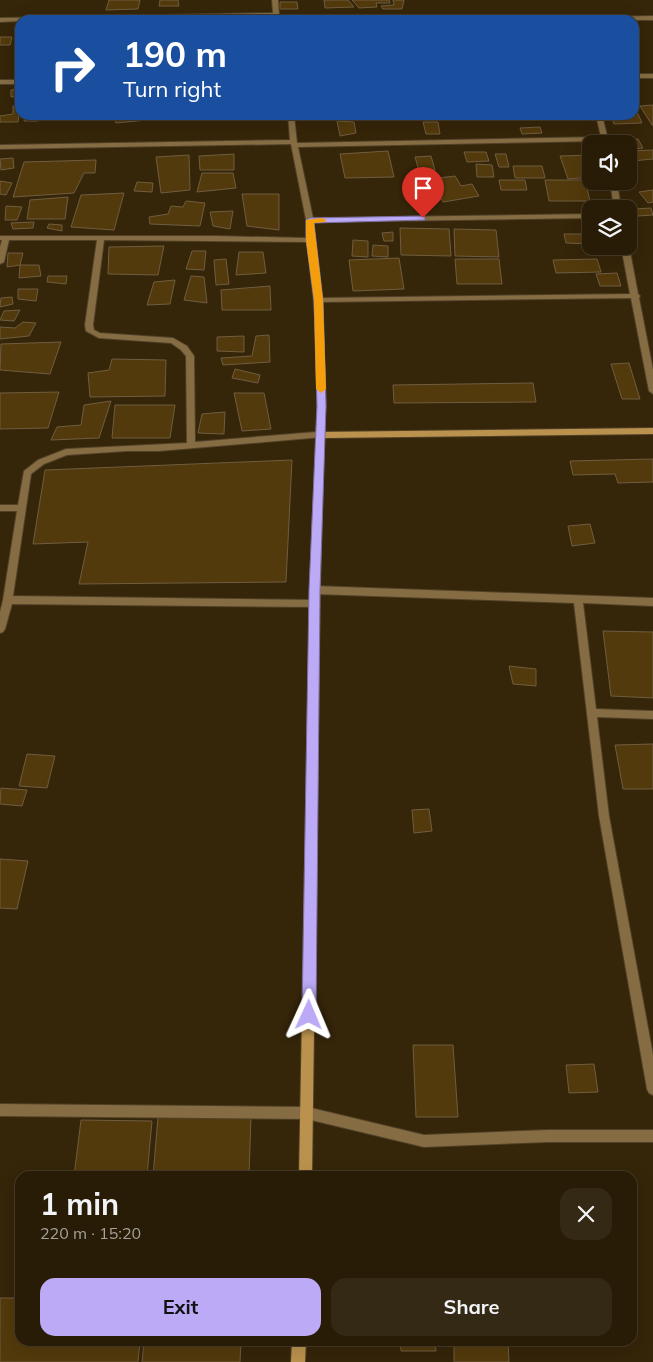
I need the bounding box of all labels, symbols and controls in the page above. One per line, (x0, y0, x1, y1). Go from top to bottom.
text: 190 m (123, 32, 227, 76)
icon: right (40, 35, 105, 100)
text: Turn right (123, 75, 221, 103)
map controls (582, 135, 637, 255)
button: sound (582, 135, 637, 190)
pin (402, 167, 444, 218)
icon: arrive (409, 174, 437, 202)
button: layers (582, 200, 637, 255)
position arrow (282, 988, 334, 1040)
text: 1 min (40, 1185, 119, 1223)
button: close (560, 1188, 612, 1240)
text: 220 m · 15:20 (40, 1223, 141, 1243)
button: Exit (40, 1278, 321, 1336)
button: Share (331, 1278, 612, 1336)

